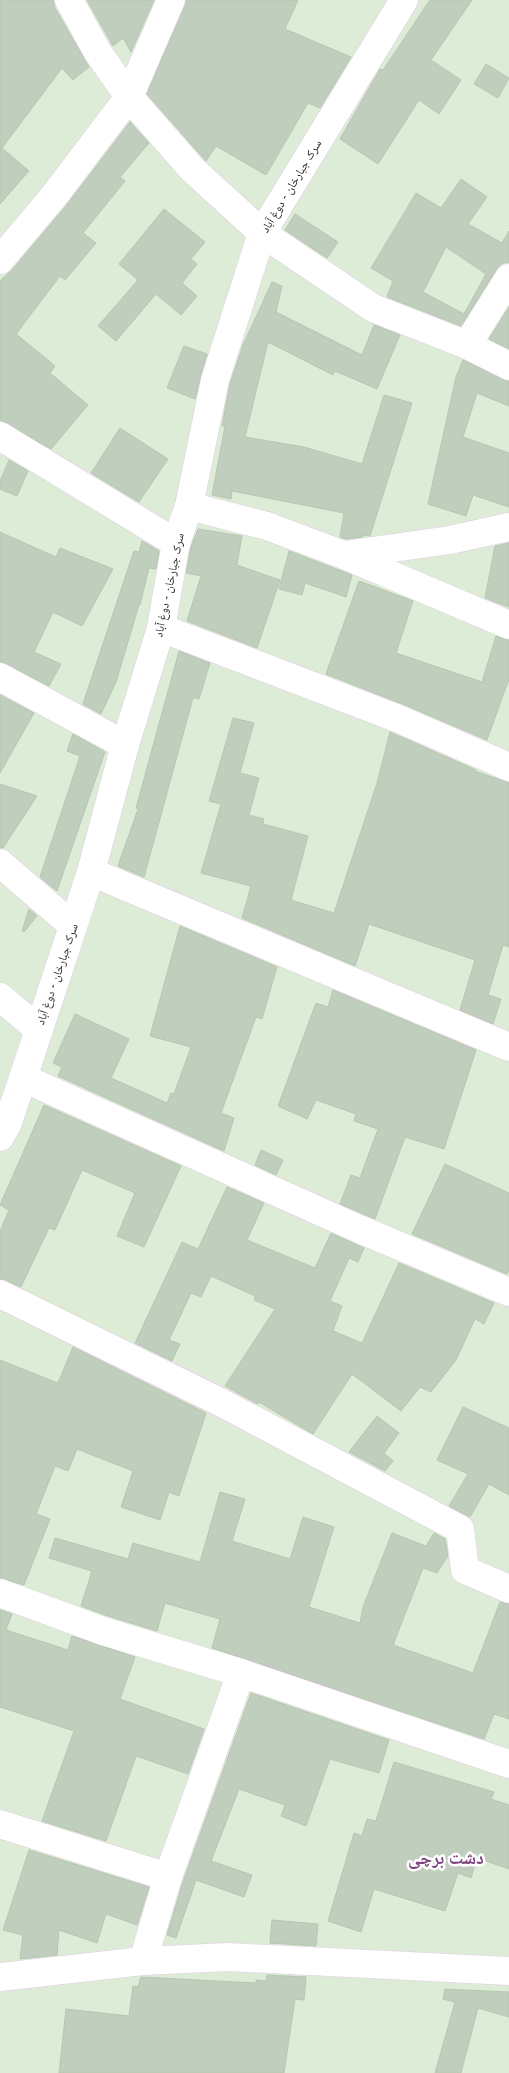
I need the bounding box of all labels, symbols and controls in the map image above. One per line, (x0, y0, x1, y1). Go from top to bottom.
street label: سرک جبارخان - دوغ آباد (258, 137, 326, 236)
street label: سرک جبارخان - دوغ آباد (151, 532, 189, 639)
street label: سرک جبارخان - دوغ آباد (33, 922, 83, 1027)
district label: دشت برچی (408, 1848, 484, 1871)

